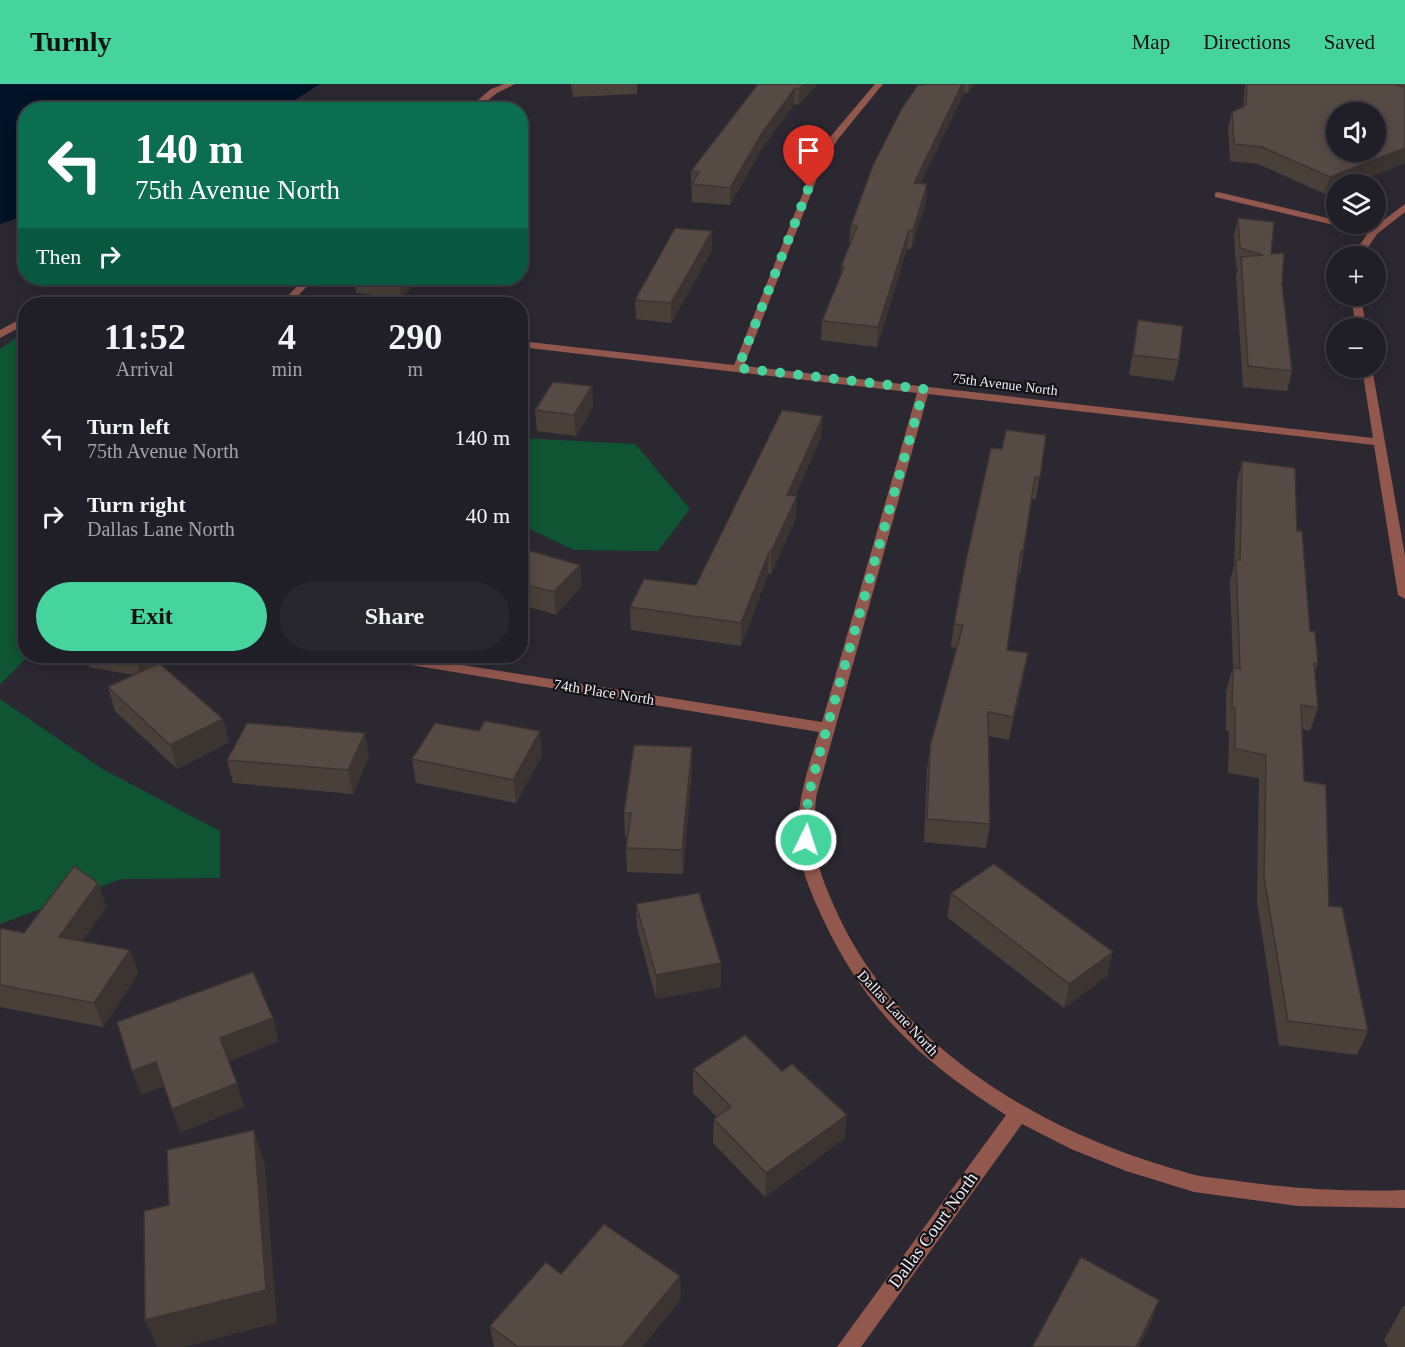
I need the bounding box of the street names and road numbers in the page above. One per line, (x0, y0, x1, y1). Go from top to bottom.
street label: 75th Avenue North (951, 371, 1059, 398)
street label: 74th Place North (553, 676, 656, 708)
street label: Dallas Lane North (854, 967, 942, 1059)
street label: Dallas Court North (884, 1168, 982, 1292)

